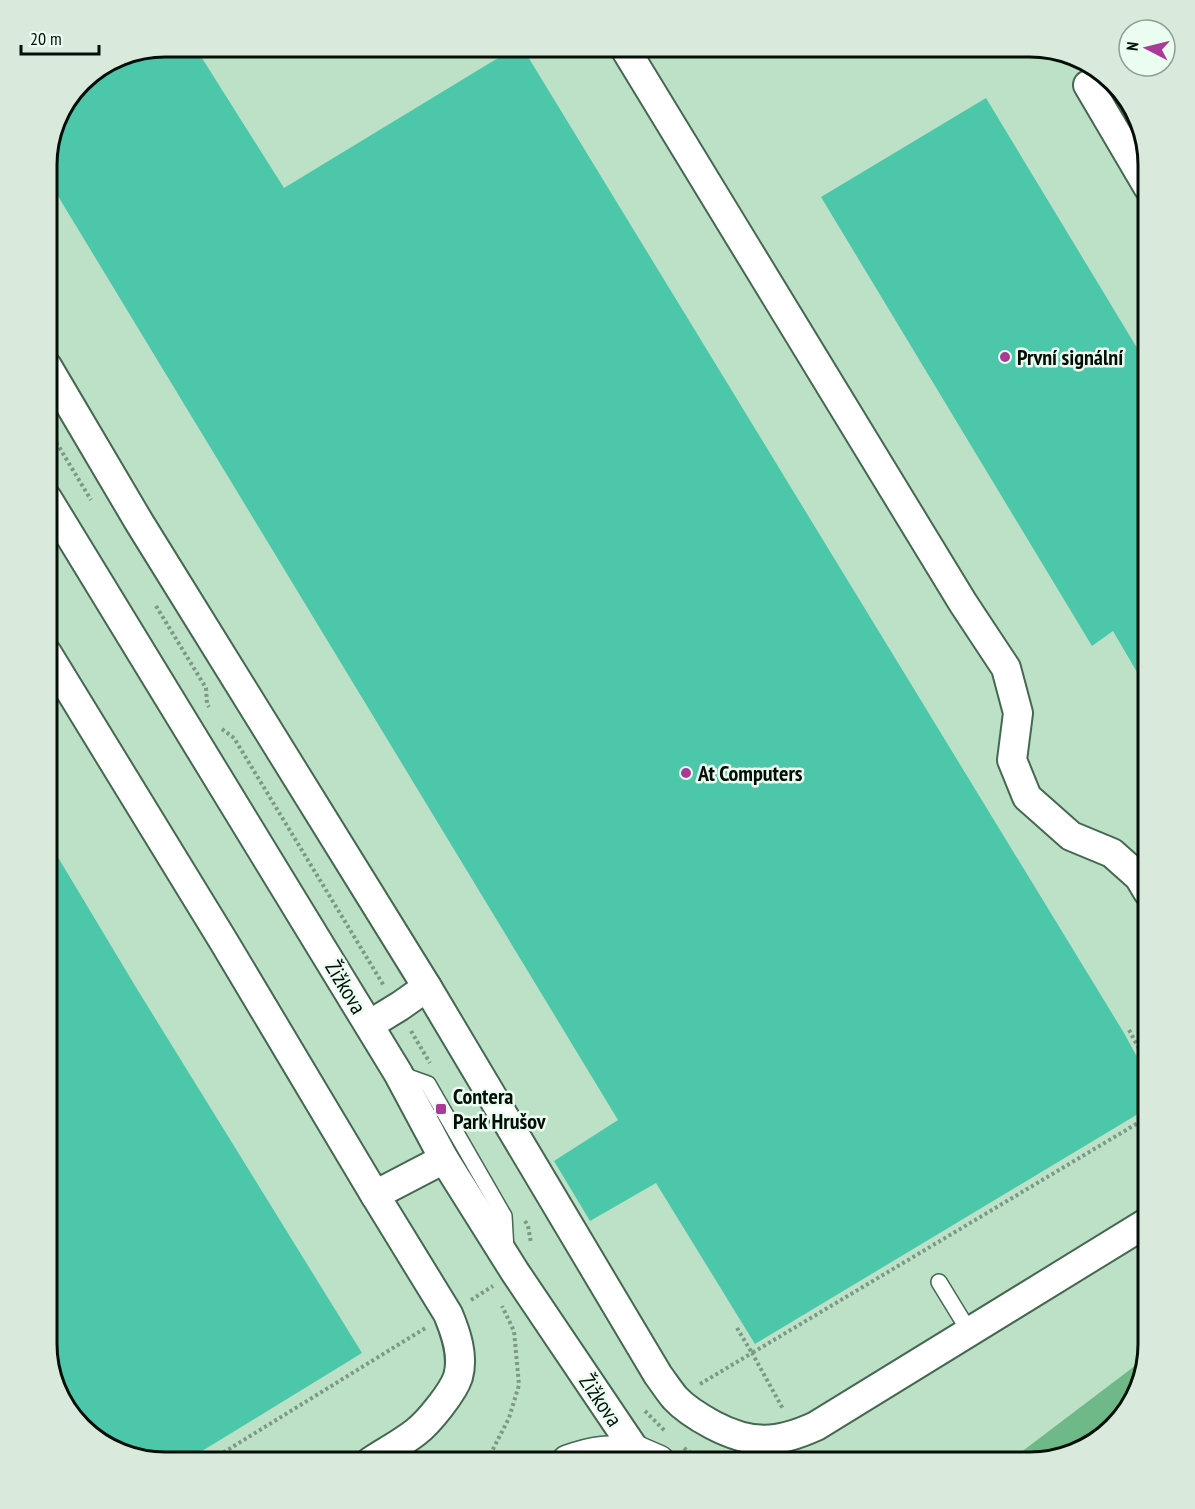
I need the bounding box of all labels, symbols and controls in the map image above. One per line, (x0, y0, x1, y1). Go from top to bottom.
scale bar (21, 18, 99, 56)
north arrow (1117, 18, 1177, 78)
text: 20 m (30, 27, 62, 50)
text: N (1122, 41, 1143, 52)
place label: První signální (1017, 343, 1123, 371)
marker: První signální (998, 350, 1012, 364)
place label: At Computers (697, 759, 803, 787)
marker: At Computers (679, 766, 693, 780)
street label: Žižkova (319, 955, 373, 1019)
place label: Contera Park Hrušov (453, 1082, 547, 1135)
marker: Contera Park Hrušov (434, 1102, 448, 1116)
street label: Žižkova (573, 1368, 629, 1432)

